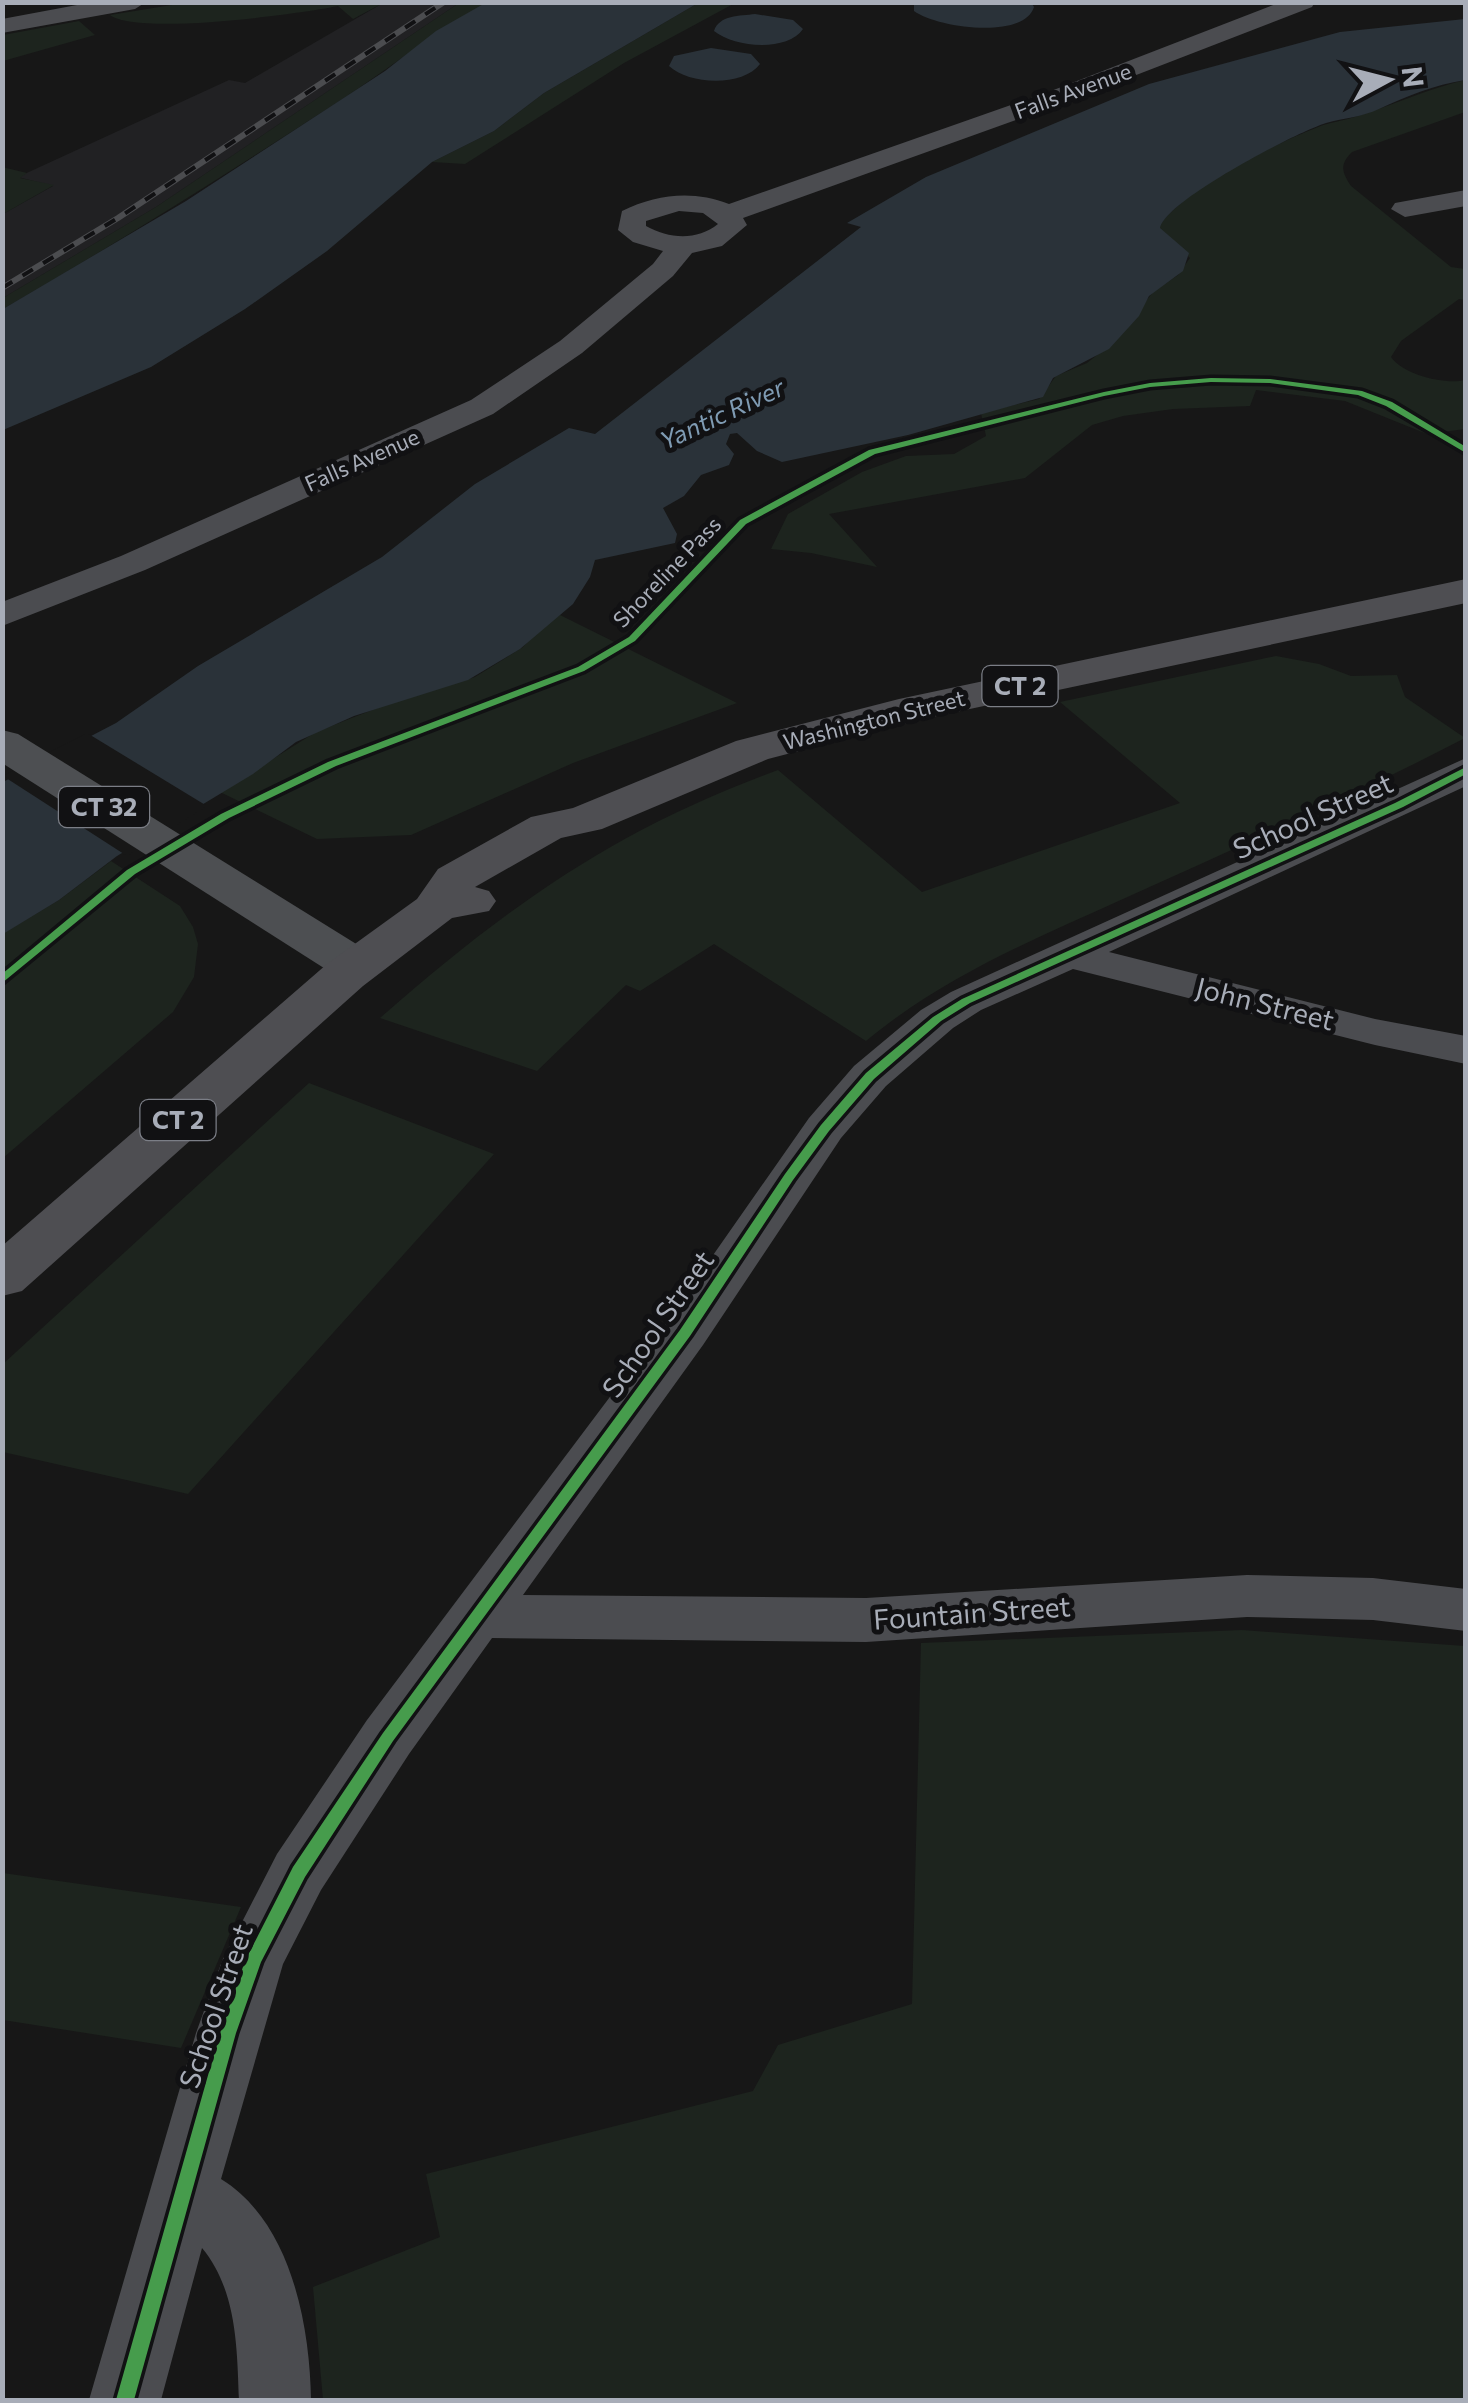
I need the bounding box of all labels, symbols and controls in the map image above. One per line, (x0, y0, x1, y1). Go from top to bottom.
north arrow (1338, 30, 1438, 130)
street label: Falls Avenue (1011, 57, 1135, 124)
text: N (1396, 64, 1432, 89)
water label: Yantic River (655, 371, 790, 455)
street label: Falls Avenue (300, 422, 423, 497)
street label: Shoreline Pass (607, 511, 726, 633)
road number: CT 2 (982, 666, 1058, 706)
street label: Washington Street (780, 684, 968, 755)
street label: School Street (1227, 765, 1398, 865)
road number: CT 32 (59, 787, 149, 827)
street label: John Street (1192, 969, 1338, 1037)
road number: CT 2 (140, 1100, 216, 1140)
street label: School Street (594, 1243, 720, 1403)
street label: Fountain Street (872, 1588, 1072, 1636)
street label: School Street (171, 1919, 259, 2092)

